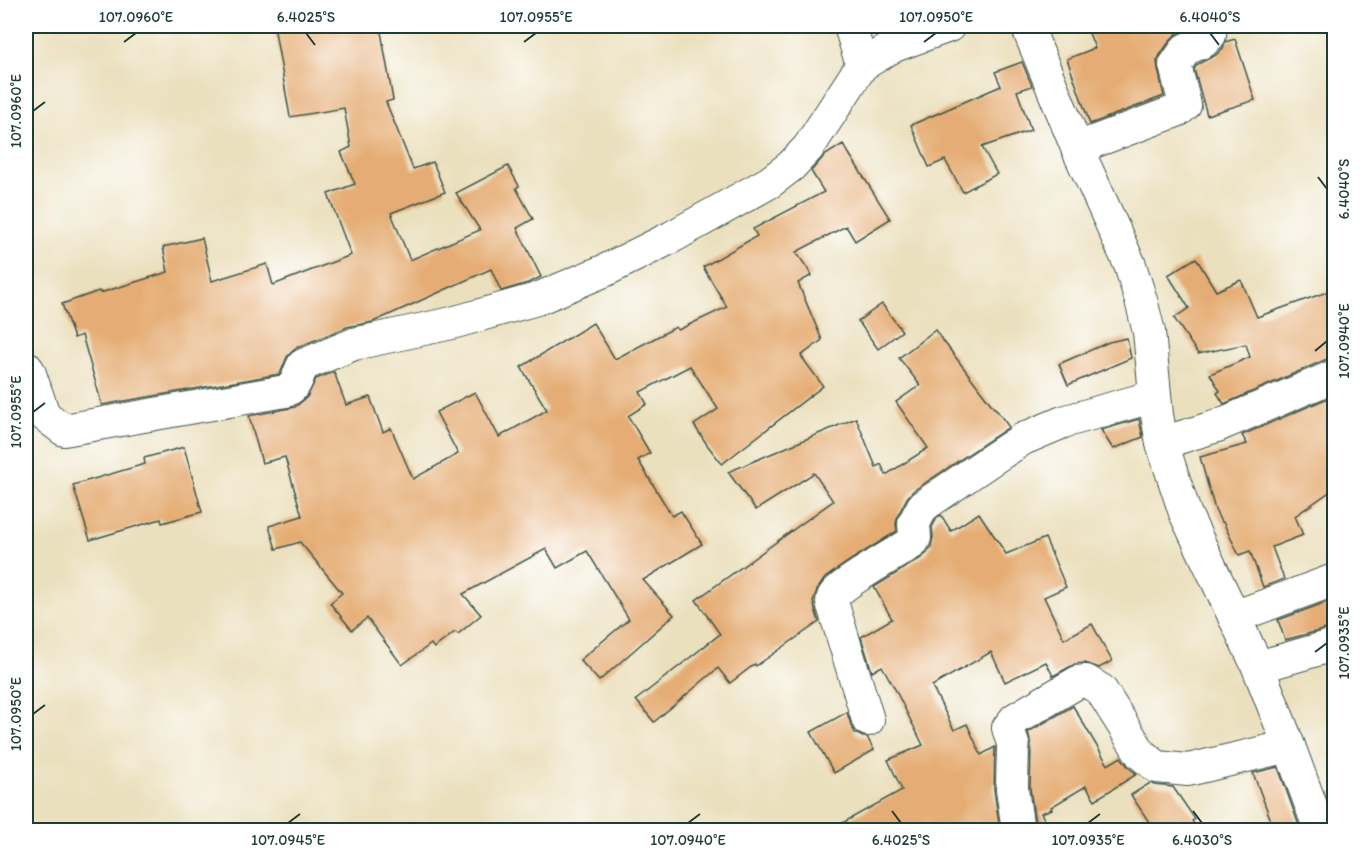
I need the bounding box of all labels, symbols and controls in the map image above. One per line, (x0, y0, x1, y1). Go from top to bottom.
text: 107.0960°E (99, 8, 173, 26)
text: 6.4025°S (277, 8, 335, 26)
text: 107.0955°E (500, 8, 572, 26)
text: 107.0950°E (899, 8, 973, 26)
text: 6.4040°S (1180, 8, 1241, 26)
text: 107.0960°E (7, 74, 25, 148)
text: 6.4040°S (1335, 159, 1353, 220)
text: 107.0940°E (1335, 303, 1353, 379)
text: 107.0955°E (7, 376, 25, 448)
text: 107.0935°E (1335, 606, 1353, 680)
text: 107.0950°E (7, 677, 25, 751)
text: 107.0945°E (251, 831, 325, 849)
text: 107.0940°E (650, 831, 726, 849)
text: 6.4025°S (872, 831, 930, 849)
text: 107.0935°E (1051, 831, 1125, 849)
text: 6.4030°S (1172, 831, 1232, 849)

